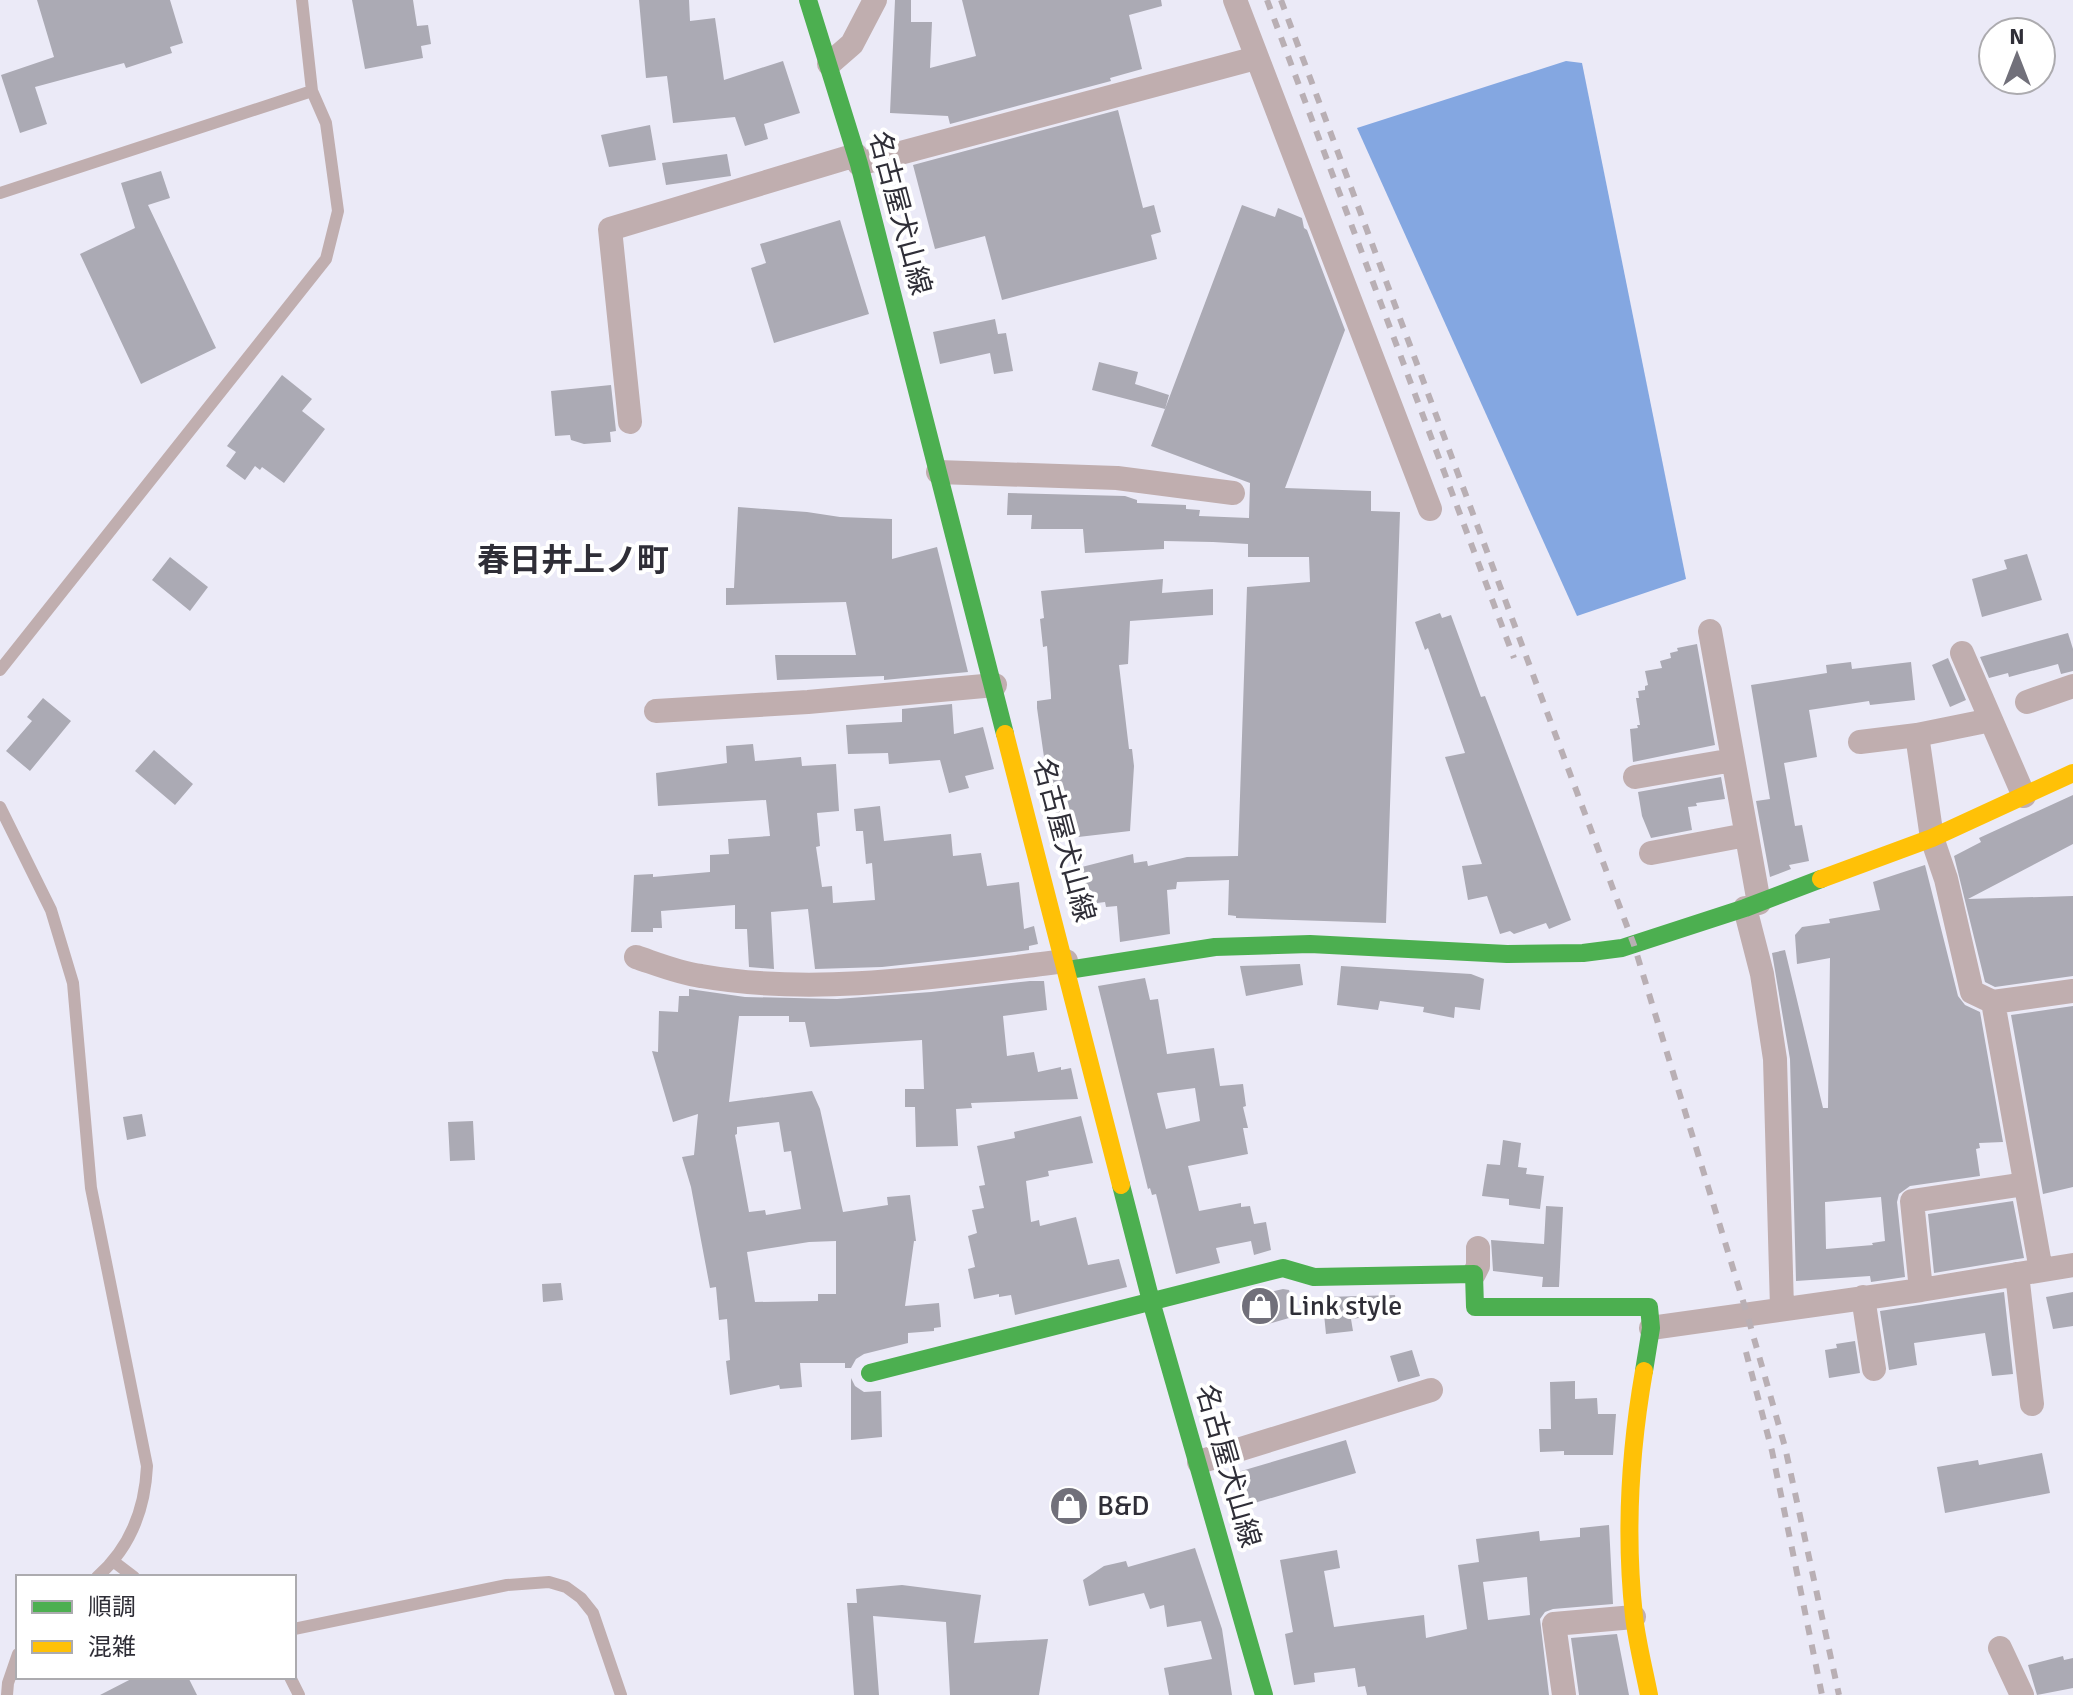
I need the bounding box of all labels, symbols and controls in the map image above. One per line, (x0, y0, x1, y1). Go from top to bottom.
north arrow (1977, 16, 2057, 96)
text: N (2009, 23, 2025, 50)
street label: 名古屋犬山線 (862, 127, 938, 299)
district label: 春日井上ノ町 (477, 541, 669, 580)
street label: 名古屋犬山線 (1026, 754, 1102, 926)
shop icon: Link style (1239, 1285, 1281, 1327)
place label: Link style (1288, 1289, 1402, 1323)
street label: 名古屋犬山線 (1189, 1381, 1267, 1551)
shop icon: B&D (1048, 1485, 1090, 1527)
place label: B&D (1097, 1489, 1150, 1523)
legend (16, 1575, 296, 1679)
text: 順調 (88, 1592, 136, 1622)
text: 混雑 (88, 1632, 136, 1662)

